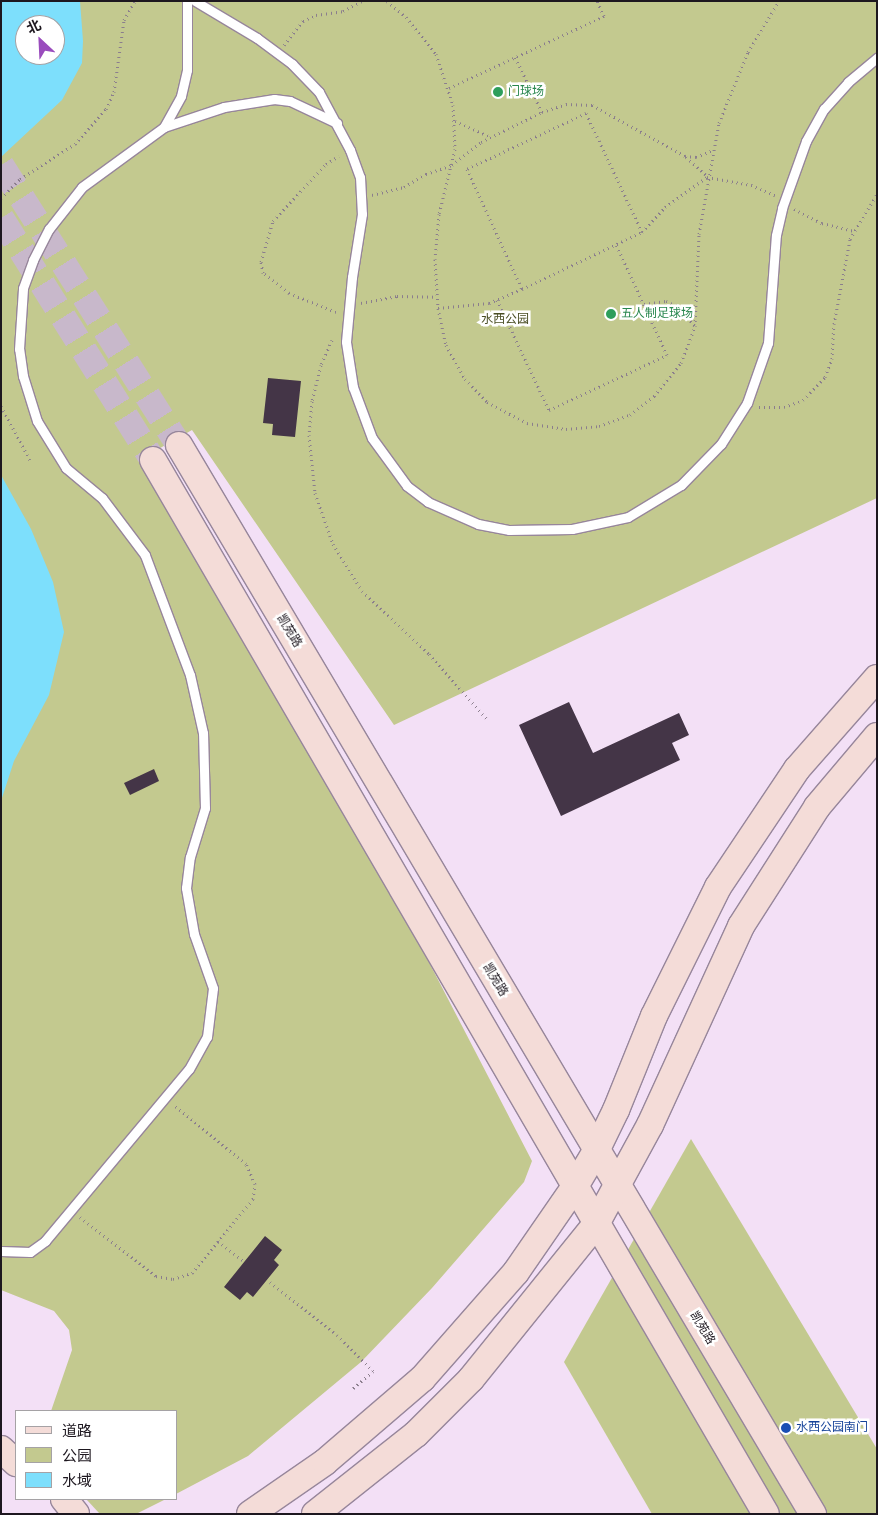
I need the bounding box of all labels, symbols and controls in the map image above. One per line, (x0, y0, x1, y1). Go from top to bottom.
north arrow (15, 15, 65, 65)
text: 北 (24, 16, 44, 38)
place label: ‌门球场‌ (508, 85, 544, 99)
marker: ‌门球场‌ (492, 86, 504, 98)
place label: 五人制足球场 (621, 307, 693, 321)
marker: 五人制足球场 (605, 308, 617, 320)
park label: 水西公园 (481, 313, 529, 327)
street label: 凯苑路 (274, 612, 304, 650)
street label: 凯苑路 (480, 961, 510, 999)
street label: 凯苑路 (687, 1309, 717, 1347)
legend (15, 1410, 178, 1500)
place label: 水西公园南门 (796, 1421, 868, 1435)
text: 道路 (62, 1422, 92, 1440)
marker: 水西公园南门 (780, 1422, 792, 1434)
text: 公园 (62, 1447, 92, 1465)
text: 水域 (62, 1472, 92, 1490)

